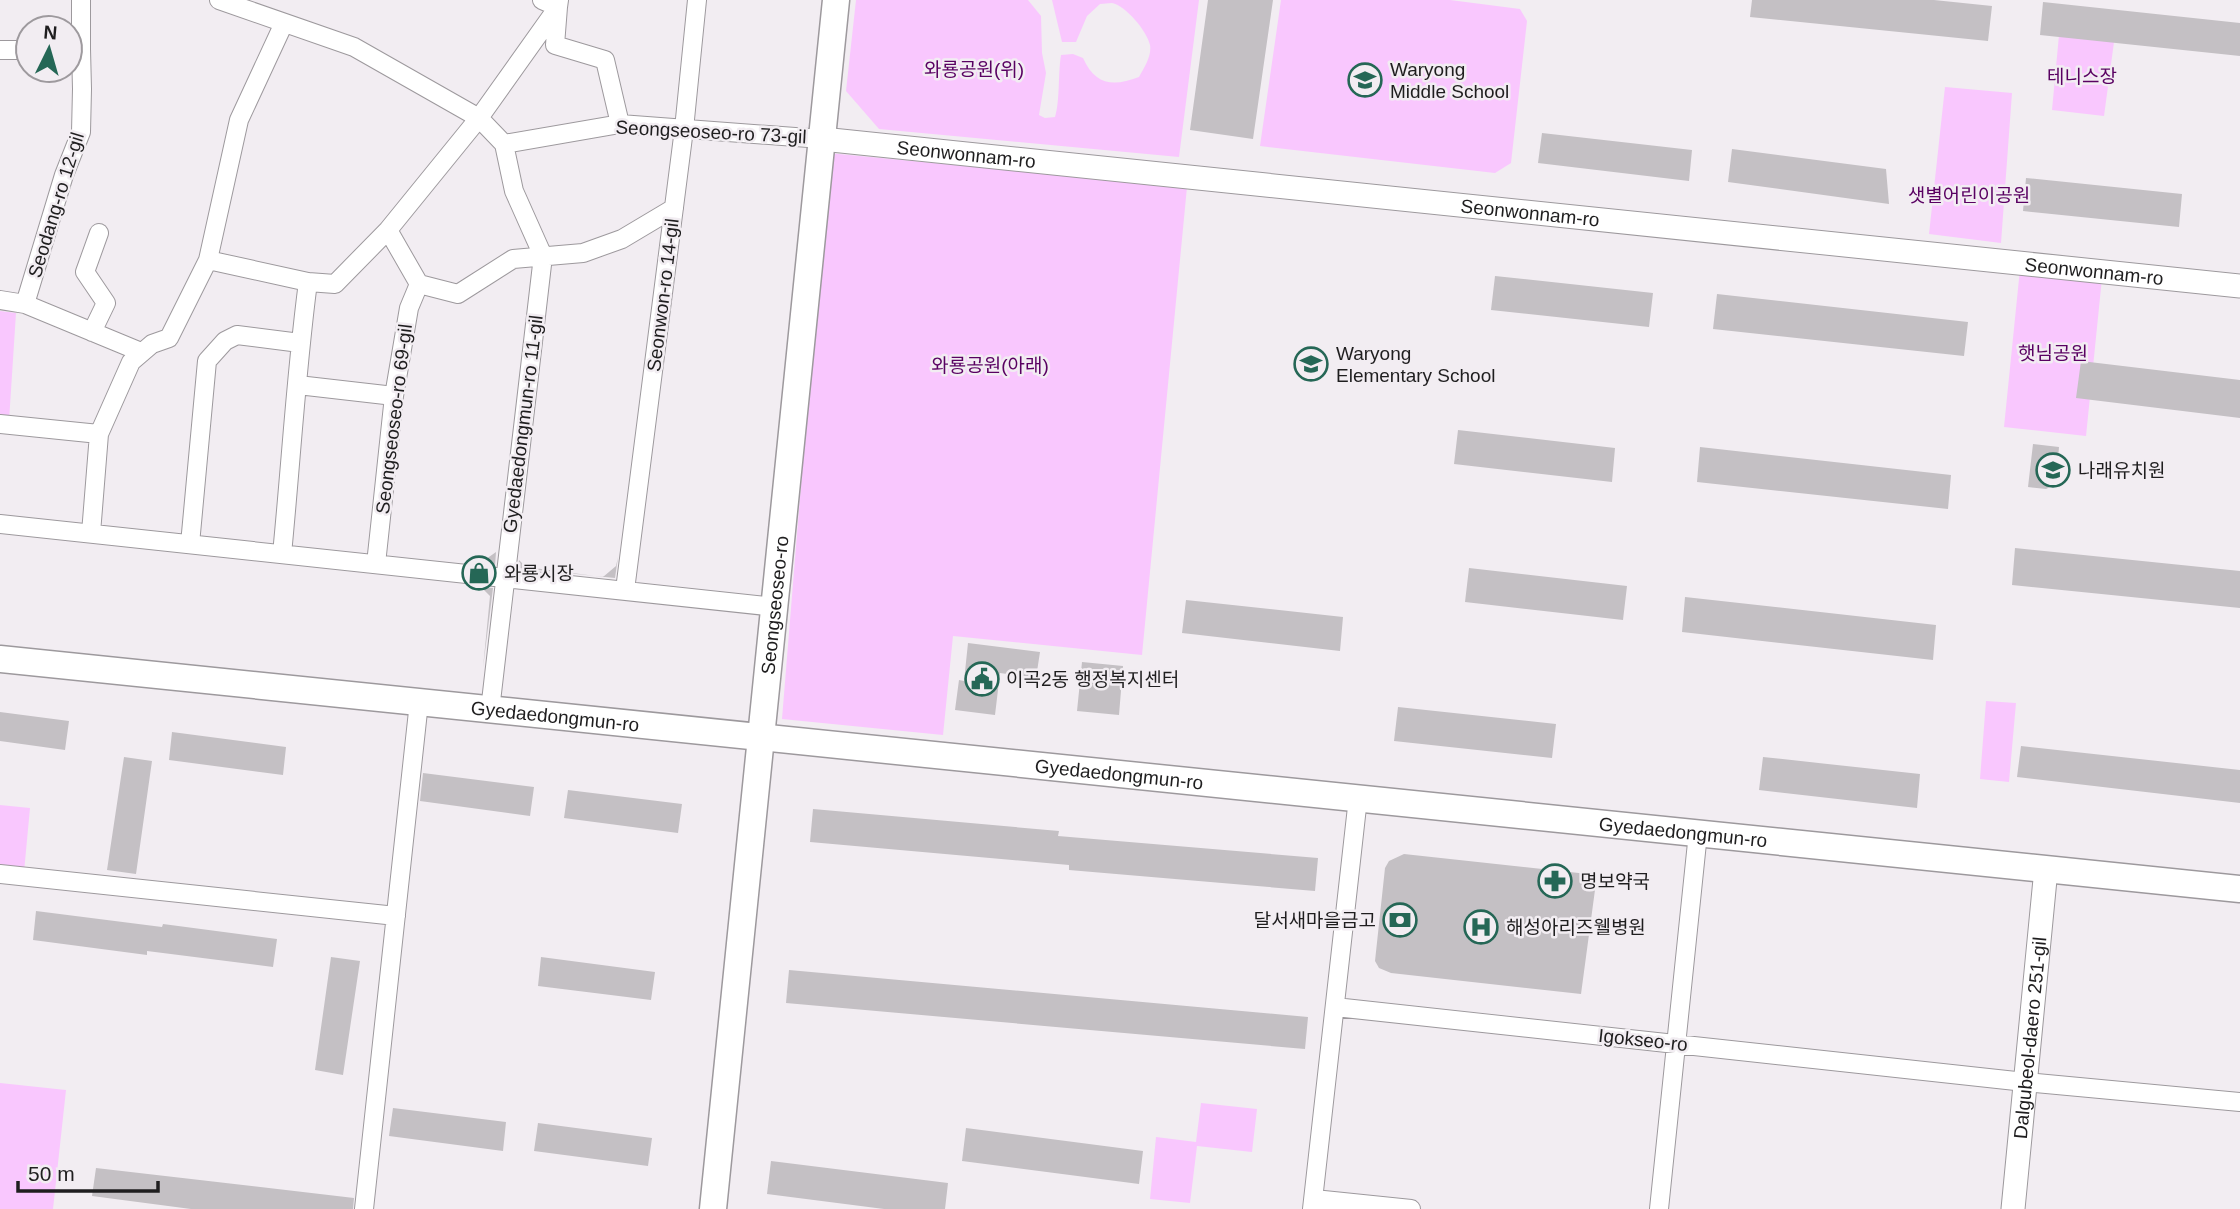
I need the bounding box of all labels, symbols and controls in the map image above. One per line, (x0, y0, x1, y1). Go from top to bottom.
north arrow (14, 14, 84, 84)
text: N (43, 22, 58, 44)
park label: 와룡공원(위) (924, 59, 1024, 80)
place label: Waryong Middle School (1390, 59, 1509, 102)
school or university icon: Waryong Middle School (1346, 61, 1384, 99)
park label: 테니스장 (2047, 66, 2117, 87)
street label: Seongseoseo-ro 73-gil (615, 117, 807, 147)
street label: Seodang-ro 12-gil (24, 130, 88, 280)
street label: Seonwonnam-ro (896, 136, 1037, 172)
park label: 샛별어린이공원 (1908, 185, 2030, 206)
street label: Seonwonnam-ro (1460, 195, 1601, 230)
street label: Seonwon-ro 14-gil (643, 217, 683, 373)
street label: Seonwonnam-ro (2024, 253, 2165, 289)
street label: Gyedaedongmun-ro 11-gil (499, 314, 547, 534)
street label: Seongseoseo-ro 69-gil (372, 323, 416, 515)
place label: Waryong Elementary School (1336, 343, 1495, 386)
park label: 햇님공원 (2018, 343, 2088, 364)
school or university icon: Waryong Elementary School (1292, 345, 1330, 383)
park label: 와룡공원(아래) (931, 355, 1049, 376)
school or university icon: 나래유치원 (2034, 451, 2072, 489)
place label: 나래유치원 (2078, 460, 2165, 481)
street label: Seongseoseo-ro (757, 535, 792, 676)
shop icon: 와룡시장 (460, 554, 498, 592)
place label: 와룡시장 (504, 563, 574, 584)
public building icon: 이곡2동 행정복지센터 (963, 660, 1001, 698)
place label: 이곡2동 행정복지센터 (1006, 669, 1179, 690)
street label: Gyedaedongmun-ro (470, 697, 640, 735)
street label: Gyedaedongmun-ro (1034, 755, 1204, 793)
street label: Gyedaedongmun-ro (1598, 813, 1768, 851)
pharmacy icon: 명보약국 (1536, 862, 1574, 900)
place label: 명보약국 (1580, 871, 1650, 892)
bank icon: 달서새마을금고 (1381, 901, 1419, 939)
hospital icon: 해성아리즈웰병원 (1462, 908, 1500, 946)
place label: 달서새마을금고 (1254, 910, 1376, 931)
place label: 해성아리즈웰병원 (1506, 917, 1646, 938)
street label: Dalgubeol-daero 251-gil (2009, 936, 2050, 1140)
street label: Igokseo-ro (1597, 1025, 1689, 1055)
scale bar (18, 1150, 158, 1194)
text: 50 m (28, 1162, 75, 1185)

